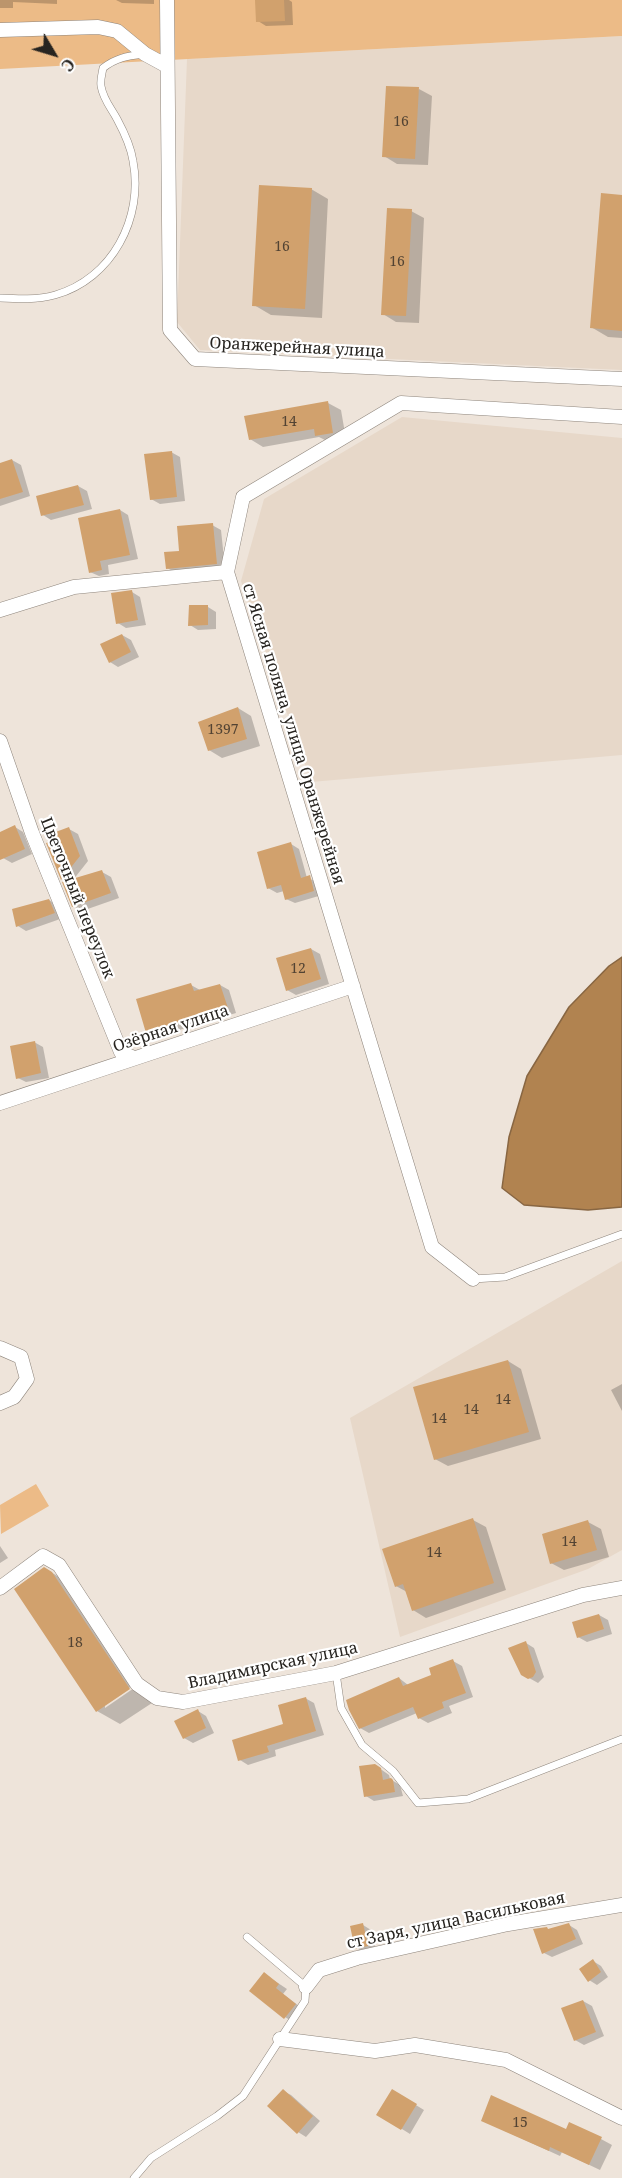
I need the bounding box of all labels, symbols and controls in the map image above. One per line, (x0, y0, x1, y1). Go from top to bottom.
north arrow (24, 24, 84, 84)
text: С (56, 54, 80, 76)
house number: 16 (393, 114, 409, 130)
house number: 16 (274, 239, 290, 255)
house number: 16 (389, 254, 405, 270)
street label: Оранжерейная улица (209, 334, 385, 362)
house number: 14 (281, 414, 297, 430)
street label: ст Ясная поляна, улица Оранжерейная (238, 581, 348, 887)
house number: 1397 (207, 722, 239, 738)
street label: Цветочный переулок (36, 815, 118, 981)
house number: 12 (290, 961, 306, 977)
street label: Озёрная улица (111, 1001, 231, 1057)
house number: 14 (495, 1392, 511, 1408)
house number: 14 (463, 1402, 479, 1418)
house number: 14 (431, 1411, 447, 1427)
house number: 14 (561, 1534, 577, 1550)
house number: 14 (426, 1545, 442, 1561)
house number: 18 (67, 1635, 83, 1651)
street label: Владимирская улица (186, 1639, 360, 1693)
street label: ст Заря, улица Васильковая (345, 1888, 567, 1954)
house number: 15 (512, 2115, 528, 2131)

